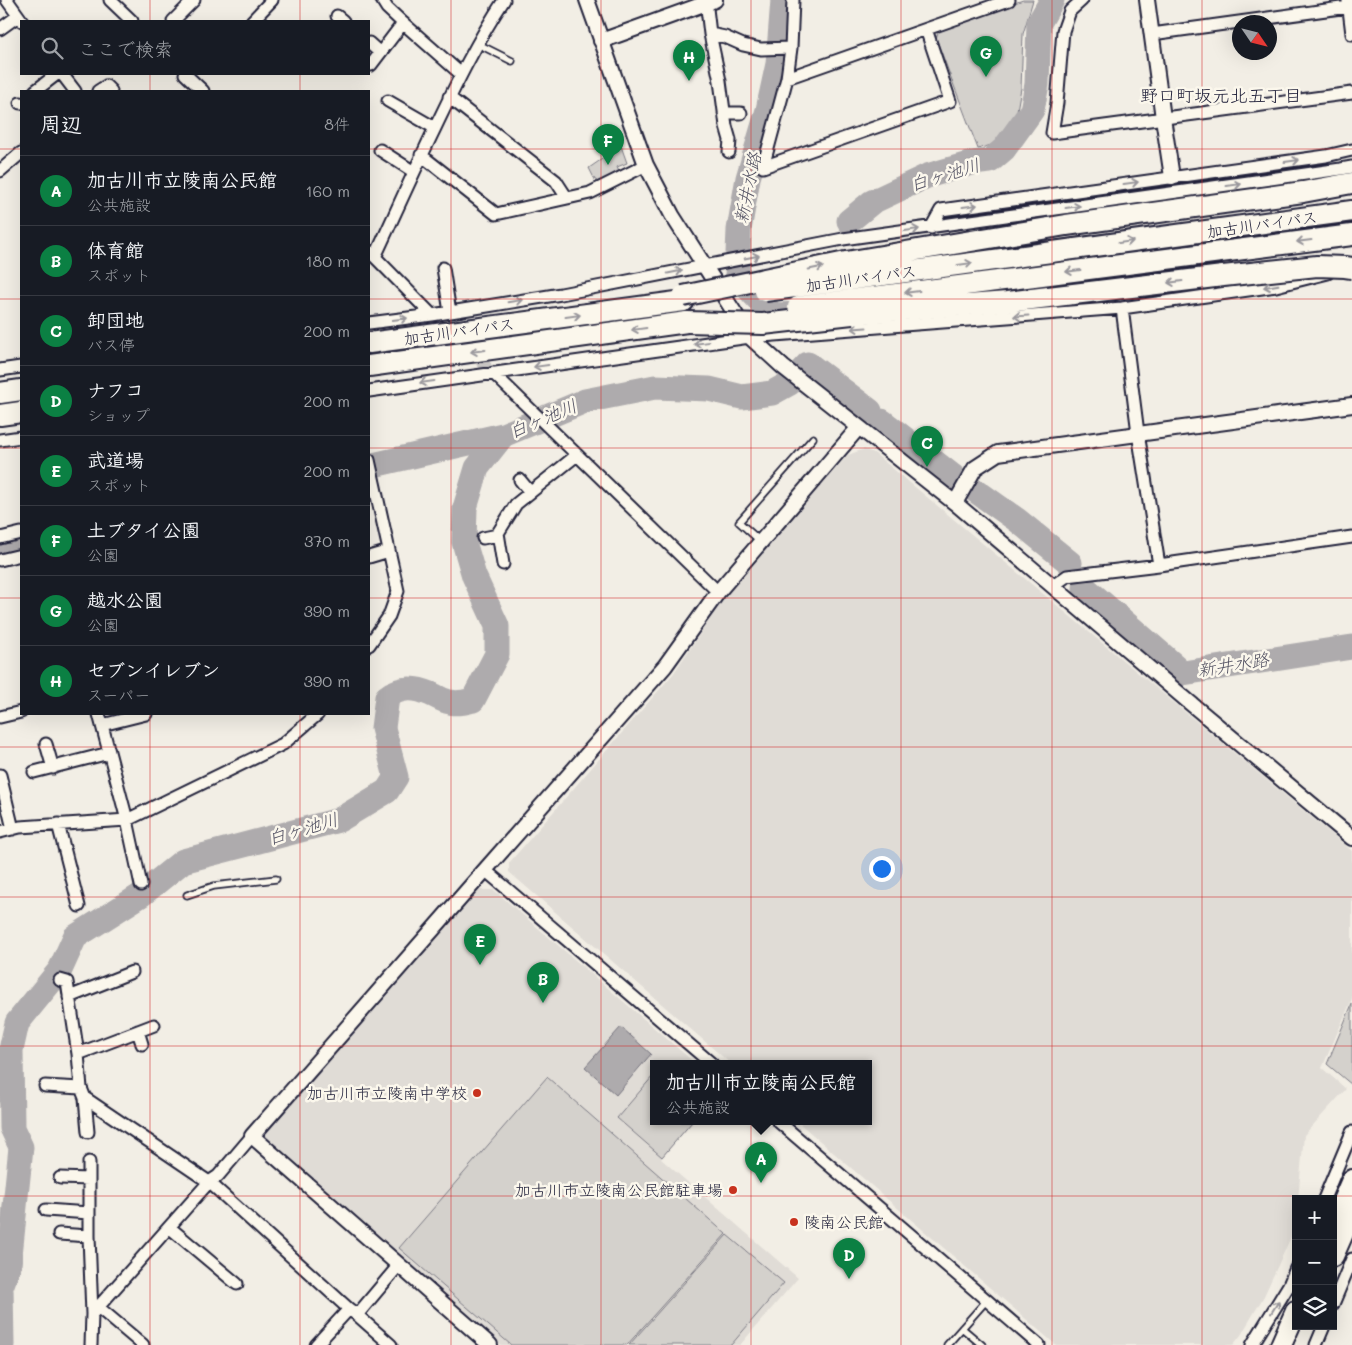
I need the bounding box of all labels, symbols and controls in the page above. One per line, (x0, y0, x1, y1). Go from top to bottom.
north arrow (1232, 15, 1277, 60)
search box (20, 20, 370, 75)
icon: search (38, 34, 66, 62)
text: ここで検索 (78, 36, 173, 61)
pin: G (970, 36, 1002, 77)
pin: H (673, 40, 705, 81)
district label: 野口町坂元北五丁目 (1140, 83, 1302, 107)
text: 周辺 (40, 110, 82, 137)
text: 8件 (324, 113, 350, 134)
pin: F (592, 124, 624, 165)
water label: 新井水路 (728, 149, 766, 226)
water label: 白ヶ池川 (907, 152, 983, 196)
one-way arrow (1283, 155, 1299, 165)
text: 加古川市立陵南公民館 (87, 167, 277, 192)
one-way arrow (1122, 178, 1138, 188)
one-way arrow (1226, 179, 1242, 189)
text: A (50, 180, 62, 201)
text: 160 m (305, 180, 350, 201)
text: 公共施設 (87, 194, 151, 215)
one-way arrow (961, 201, 977, 211)
one-way arrow (1065, 202, 1081, 212)
street label: 加古川バイパス (1205, 205, 1319, 242)
one-way arrow (904, 225, 920, 235)
one-way arrow (1296, 236, 1312, 246)
text: 体育館 (87, 237, 144, 262)
one-way arrow (1118, 237, 1134, 247)
text: B (51, 250, 61, 271)
text: 180 m (305, 250, 350, 271)
one-way arrow (744, 252, 760, 261)
street label: 加古川バイパス (804, 259, 918, 296)
one-way arrow (957, 259, 973, 269)
one-way arrow (808, 263, 824, 272)
text: スポット (87, 264, 151, 285)
one-way arrow (1065, 266, 1081, 276)
one-way arrow (666, 267, 682, 277)
one-way arrow (1167, 277, 1183, 287)
one-way arrow (1263, 282, 1279, 292)
one-way arrow (904, 287, 920, 297)
one-way arrow (506, 296, 522, 306)
text: 卸団地 (87, 307, 144, 332)
one-way arrow (565, 311, 581, 321)
one-way arrow (1014, 311, 1030, 320)
street label: 加古川バイパス (402, 312, 516, 349)
one-way arrow (392, 314, 408, 324)
text: C (50, 320, 62, 341)
text: 200 m (303, 320, 350, 341)
one-way arrow (851, 323, 867, 333)
one-way arrow (631, 324, 647, 334)
text: バス停 (87, 334, 135, 355)
one-way arrow (694, 339, 710, 349)
one-way arrow (470, 346, 486, 356)
one-way arrow (533, 361, 549, 371)
text: ナフコ (87, 377, 144, 402)
one-way arrow (419, 378, 435, 388)
text: D (50, 390, 62, 411)
text: 200 m (303, 390, 350, 411)
water label: 白ヶ池川 (505, 393, 580, 443)
text: ショップ (87, 404, 150, 425)
pin: C (911, 426, 943, 467)
text: 武道場 (87, 447, 144, 472)
text: E (51, 460, 61, 481)
text: 200 m (303, 460, 350, 481)
text: スポット (87, 474, 151, 495)
text: 土ブタイ公園 (87, 517, 200, 542)
text: F (51, 530, 61, 551)
text: 370 m (304, 530, 350, 551)
text: 公園 (87, 544, 119, 565)
text: 越水公園 (87, 587, 163, 612)
text: G (50, 600, 62, 621)
text: 390 m (303, 600, 350, 621)
text: 公園 (87, 614, 119, 635)
water label: 新井水路 (1195, 646, 1271, 681)
text: セブンイレブン (87, 657, 220, 682)
text: H (50, 670, 62, 691)
text: 390 m (303, 670, 350, 691)
text: スーパー (87, 684, 150, 705)
water label: 白ヶ池川 (265, 807, 341, 849)
your location (869, 856, 895, 882)
pin: E (464, 924, 496, 965)
pin: B (527, 962, 559, 1003)
popup (650, 1060, 872, 1125)
text: 加古川市立陵南公民館 (666, 1069, 856, 1094)
place label: 加古川市立陵南中学校 (307, 1082, 467, 1103)
marker: 加古川市立陵南中学校 (471, 1087, 483, 1099)
text: 公共施設 (666, 1096, 730, 1117)
pin: A (745, 1142, 777, 1183)
place label: 加古川市立陵南公民館駐車場 (515, 1179, 723, 1200)
marker: 加古川市立陵南公民館駐車場 (727, 1184, 739, 1196)
map controls (1292, 1195, 1337, 1330)
button: + (1292, 1195, 1337, 1240)
place label: 陵南公民館 (804, 1211, 884, 1232)
marker: 陵南公民館 (788, 1216, 800, 1228)
pin: D (833, 1238, 865, 1279)
button: − (1292, 1240, 1337, 1285)
button: layers (1292, 1285, 1337, 1330)
one-way arrow (1270, 1301, 1280, 1315)

